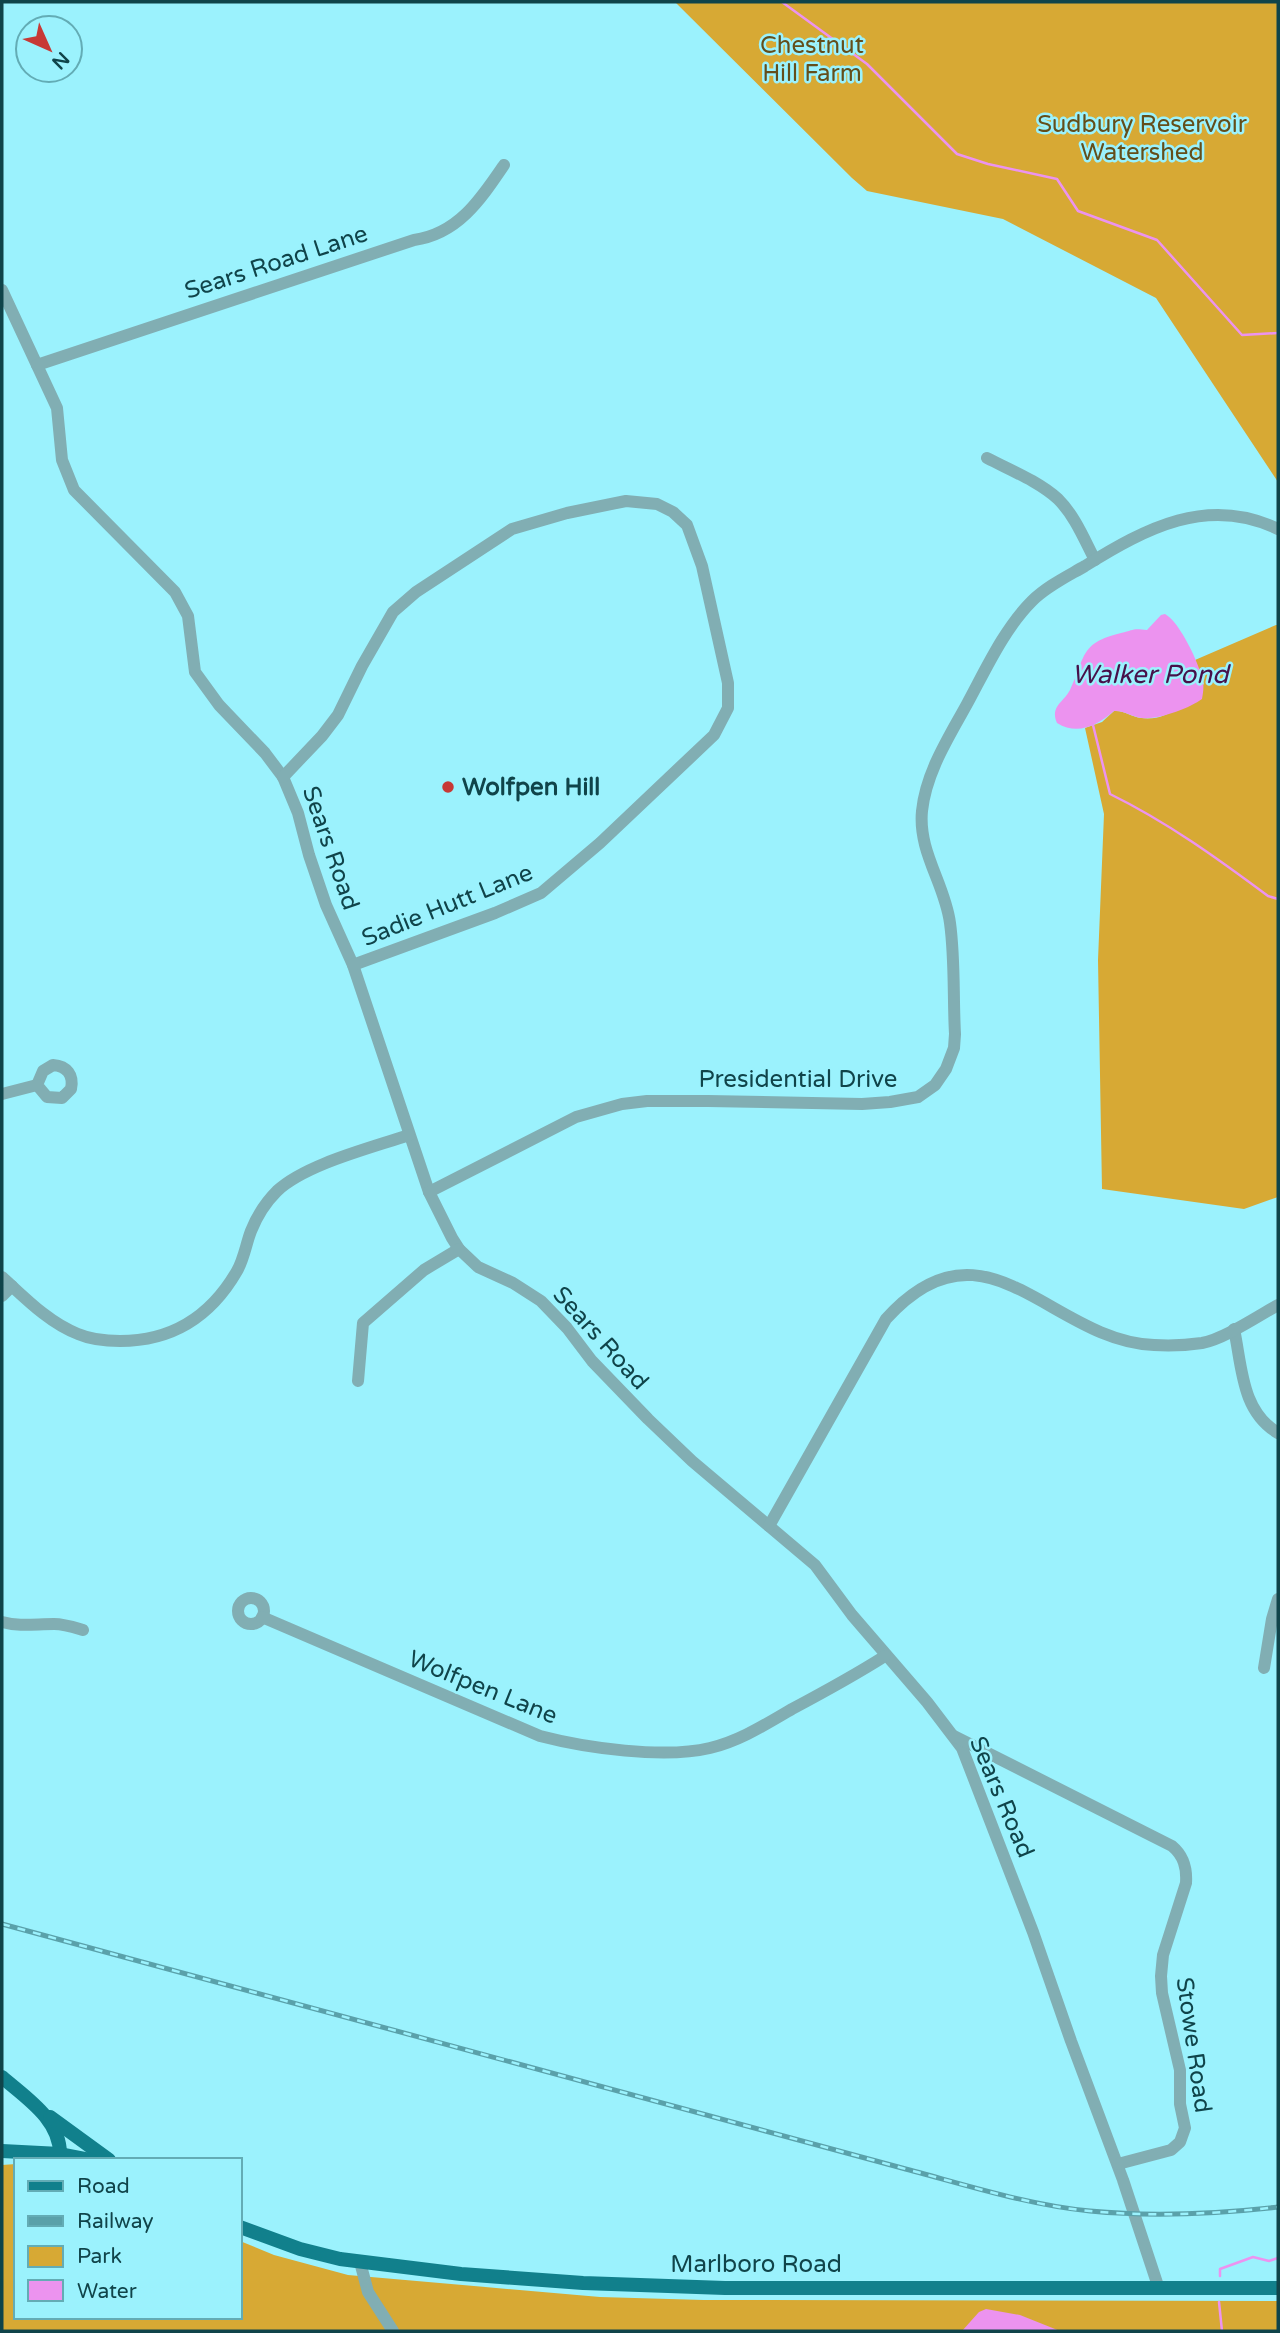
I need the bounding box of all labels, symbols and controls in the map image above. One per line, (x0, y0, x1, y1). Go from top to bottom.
north arrow (14, 14, 84, 84)
park label: Chestnut Hill Farm (760, 31, 864, 88)
text: N (47, 47, 73, 73)
park label: Sudbury Reservoir Watershed (1037, 110, 1248, 167)
street label: Sears Road Lane (181, 219, 371, 306)
water label: Walker Pond (1072, 659, 1231, 690)
place label: Wolfpen Hill (462, 773, 600, 802)
marker: Wolfpen Hill (440, 779, 456, 795)
street label: Sears Road (296, 782, 365, 914)
street label: Sadie Hutt Lane (358, 858, 537, 953)
street label: Presidential Drive (699, 1065, 897, 1094)
street label: Sears Road (547, 1281, 655, 1396)
street label: Wolfpen Lane (404, 1644, 561, 1731)
street label: Sears Road (963, 1732, 1040, 1862)
street label: Stowe Road (1170, 1975, 1217, 2115)
legend (14, 2158, 242, 2319)
text: Road (77, 2174, 130, 2199)
text: Railway (77, 2209, 154, 2234)
text: Park (77, 2244, 122, 2269)
street label: Marlboro Road (670, 2250, 842, 2279)
text: Water (77, 2279, 137, 2304)

